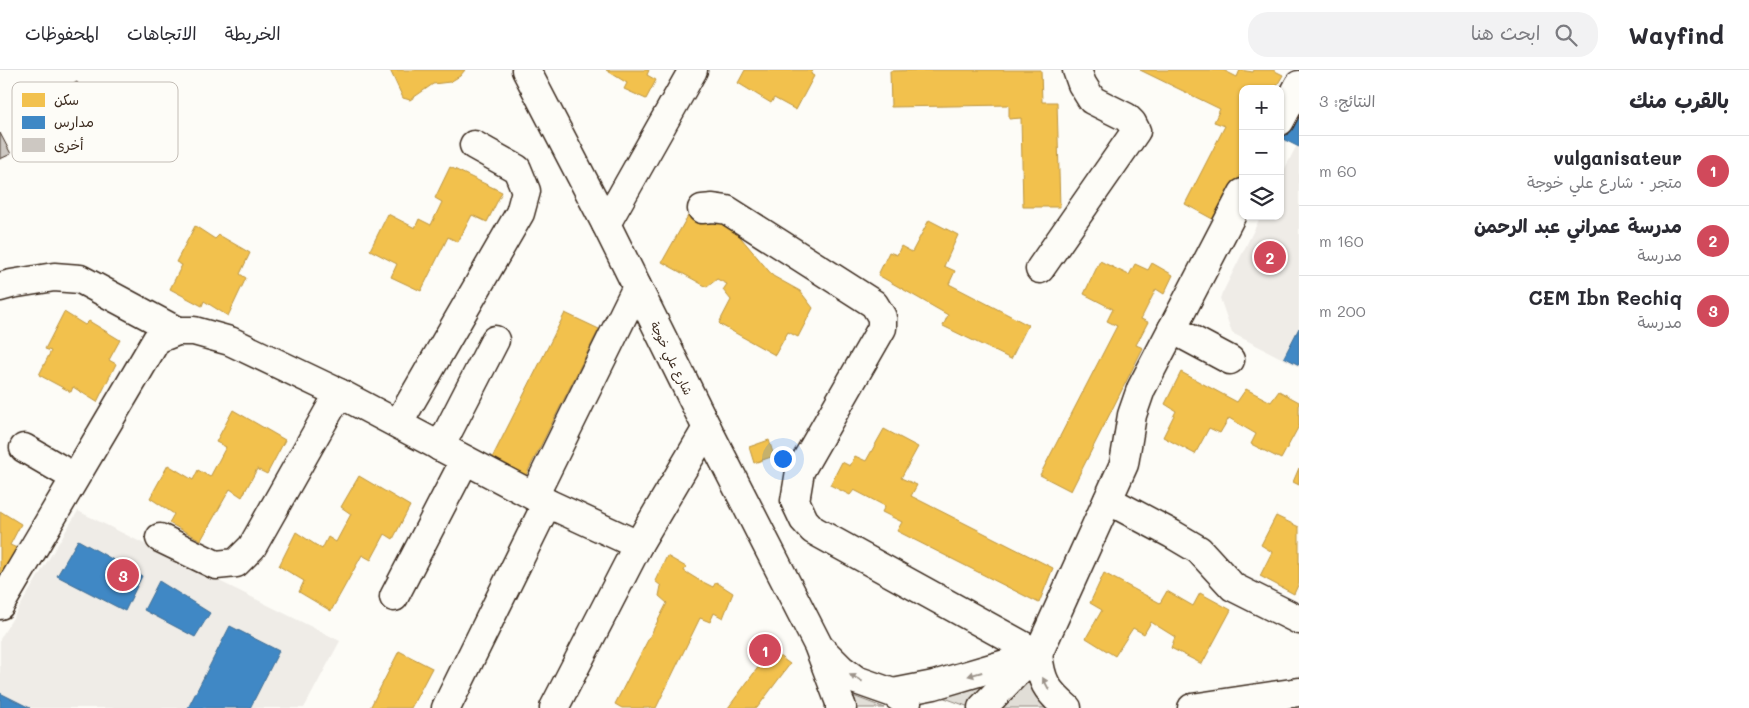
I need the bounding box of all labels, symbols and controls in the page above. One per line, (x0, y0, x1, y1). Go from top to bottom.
search box (1248, 12, 1598, 57)
text: Wayfind (1628, 19, 1724, 50)
text: ابحث هنا (1471, 20, 1540, 45)
text: المحفوظات (25, 21, 99, 45)
text: الاتجاهات (127, 21, 197, 45)
text: الخريطة (225, 21, 281, 45)
icon: search (1552, 21, 1580, 49)
legend (12, 82, 178, 162)
map controls (1239, 85, 1284, 220)
button: + (1239, 85, 1284, 130)
text: بالقرب منك (1629, 86, 1729, 113)
text: سكن (54, 90, 79, 109)
text: النتائج: 3 (1319, 90, 1375, 111)
text: مدارس (54, 112, 94, 131)
button: − (1239, 130, 1284, 175)
text: أخرى (54, 135, 84, 154)
text: vulganisateur (1554, 145, 1682, 170)
text: 60 m (1319, 160, 1356, 181)
text: 1 (1709, 160, 1717, 181)
text: متجر · شارع علي خوجة (1527, 171, 1682, 192)
button: layers (1239, 175, 1284, 220)
text: مدرسة عمراني عبد الرحمن (1474, 213, 1682, 238)
text: 160 m (1319, 230, 1364, 251)
text: 2 (1709, 230, 1717, 251)
pin: 2 (1254, 238, 1286, 276)
text: مدرسة (1637, 244, 1682, 265)
text: CEM Ibn Rechiq (1528, 285, 1682, 310)
text: 200 m (1319, 300, 1366, 321)
text: 3 (1708, 300, 1718, 321)
text: مدرسة (1637, 311, 1682, 332)
street label: شارع علي خوجة (644, 319, 697, 399)
your location (770, 446, 796, 472)
pin: 3 (107, 556, 139, 594)
pin: 1 (749, 631, 781, 669)
one-way arrow (967, 670, 982, 678)
one-way arrow (849, 674, 862, 683)
one-way arrow (1042, 677, 1050, 692)

